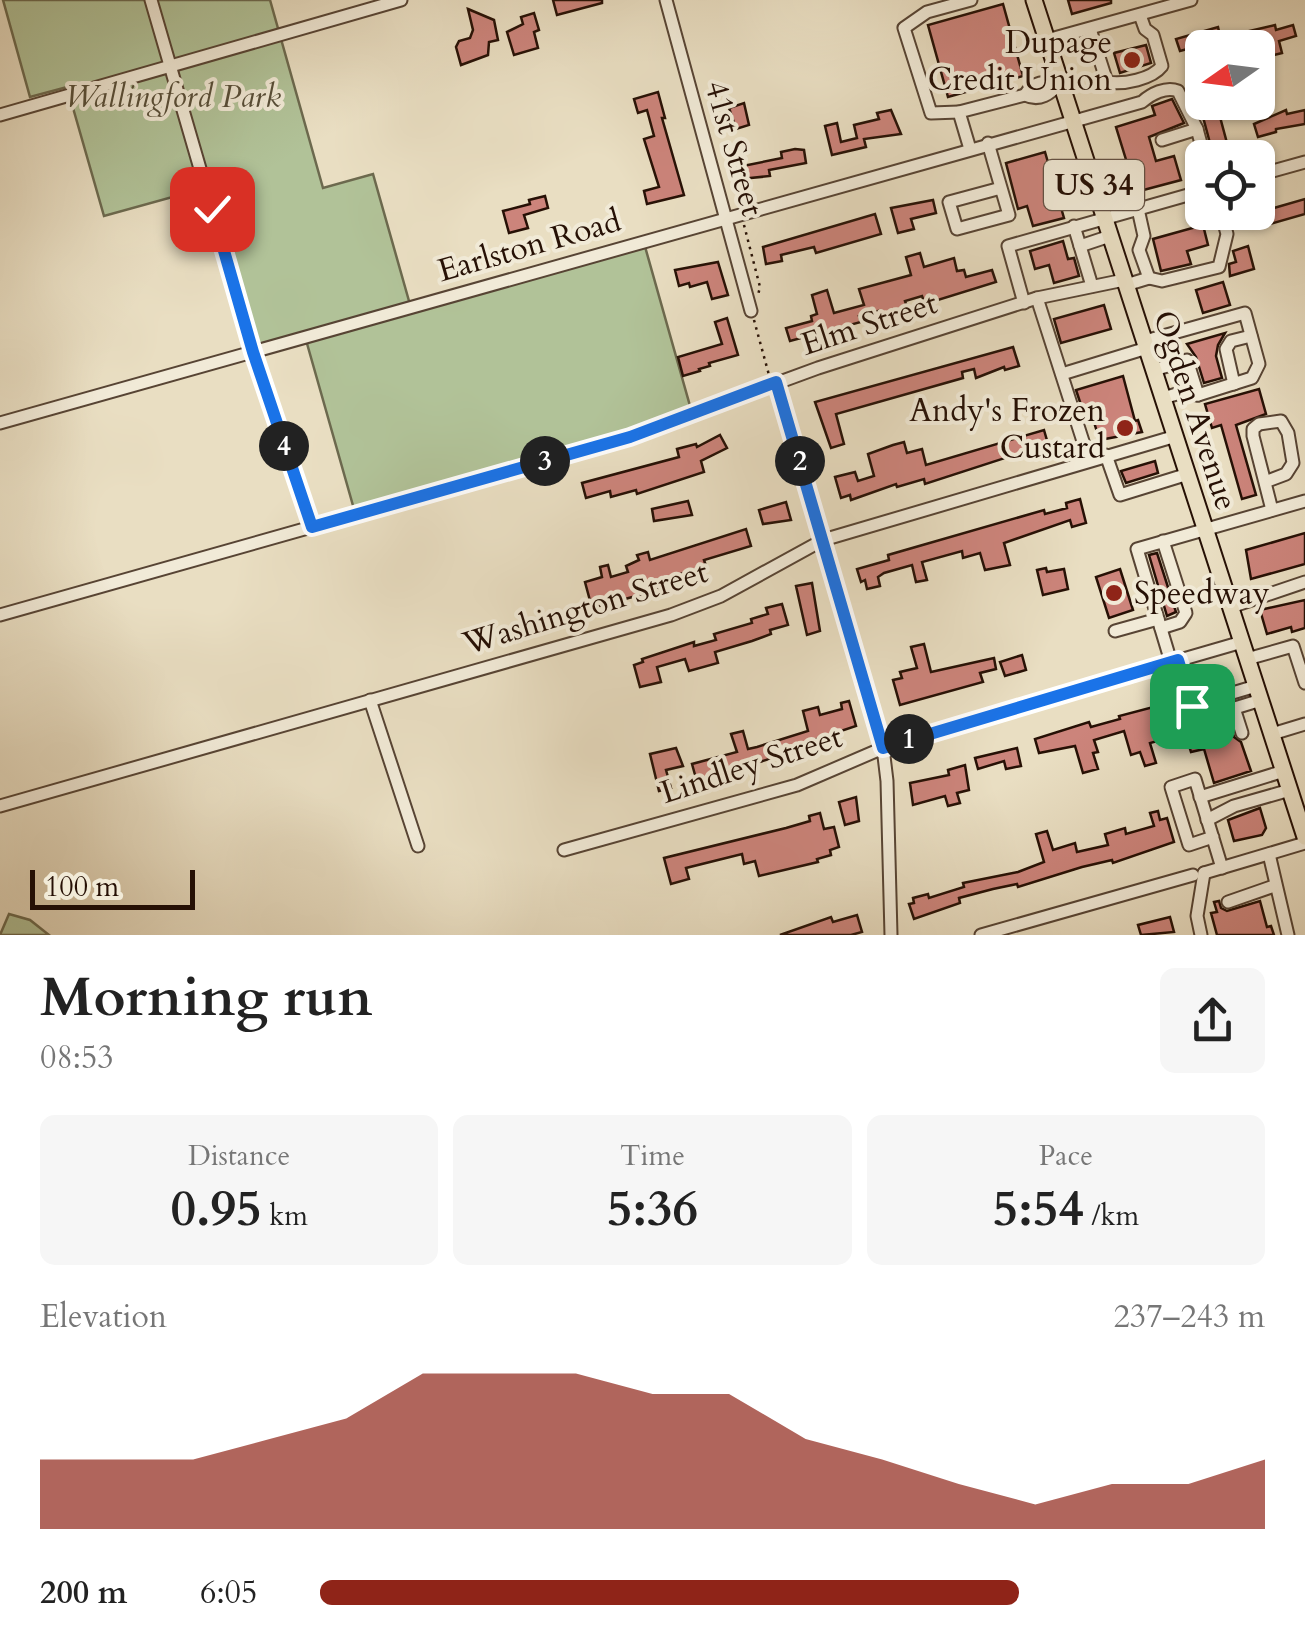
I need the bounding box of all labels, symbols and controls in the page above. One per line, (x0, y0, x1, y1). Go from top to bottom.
place label: Dupage Credit Union (928, 21, 1112, 102)
north arrow (1185, 30, 1275, 120)
map controls (1185, 30, 1275, 230)
marker: Dupage Credit Union (1121, 49, 1143, 71)
park label: Wallingford Park (65, 75, 281, 119)
street label: 41st Street (694, 75, 774, 221)
button: locate (1185, 140, 1275, 230)
road number: US 34 (1044, 160, 1144, 210)
pin (170, 167, 255, 252)
icon: check (185, 182, 240, 237)
street label: Earlston Road (433, 199, 626, 293)
street label: Elm Street (796, 281, 943, 367)
street label: Ogden Avenue (1142, 305, 1248, 516)
place label: Andy's Frozen Custard (909, 389, 1105, 470)
marker: Andy's Frozen Custard (1114, 417, 1136, 439)
pin: 4 (259, 421, 309, 471)
text: 4 (277, 427, 291, 465)
pin: 3 (520, 436, 570, 486)
pin: 2 (775, 436, 825, 486)
text: 3 (538, 442, 552, 480)
text: 2 (793, 442, 807, 480)
street label: Washington Street (457, 550, 713, 666)
place label: Speedway (1134, 572, 1270, 616)
marker: Speedway (1103, 582, 1125, 604)
pin (1150, 664, 1235, 749)
icon: arrive (1165, 679, 1220, 734)
pin: 1 (884, 714, 934, 764)
street label: Lindley Street (655, 715, 848, 815)
text: 1 (902, 720, 916, 758)
scale bar (30, 865, 195, 910)
text: 100 m (45, 868, 119, 906)
text: Morning run (40, 961, 373, 1035)
button: share (1160, 968, 1265, 1073)
text: 08:53 (40, 1036, 114, 1080)
text: Distance (188, 1137, 290, 1175)
text: Time (620, 1137, 685, 1175)
text: Pace (1039, 1137, 1093, 1175)
text: 0.95 (170, 1175, 262, 1243)
text: 5:36 (607, 1175, 698, 1243)
text: 5:54 (993, 1175, 1084, 1243)
text: km (262, 1197, 308, 1235)
text: /km (1084, 1197, 1139, 1235)
text: Elevation (40, 1295, 167, 1339)
text: 237–243 m (1113, 1295, 1265, 1339)
text: 200 m (40, 1571, 127, 1615)
text: 6:05 (200, 1571, 257, 1615)

